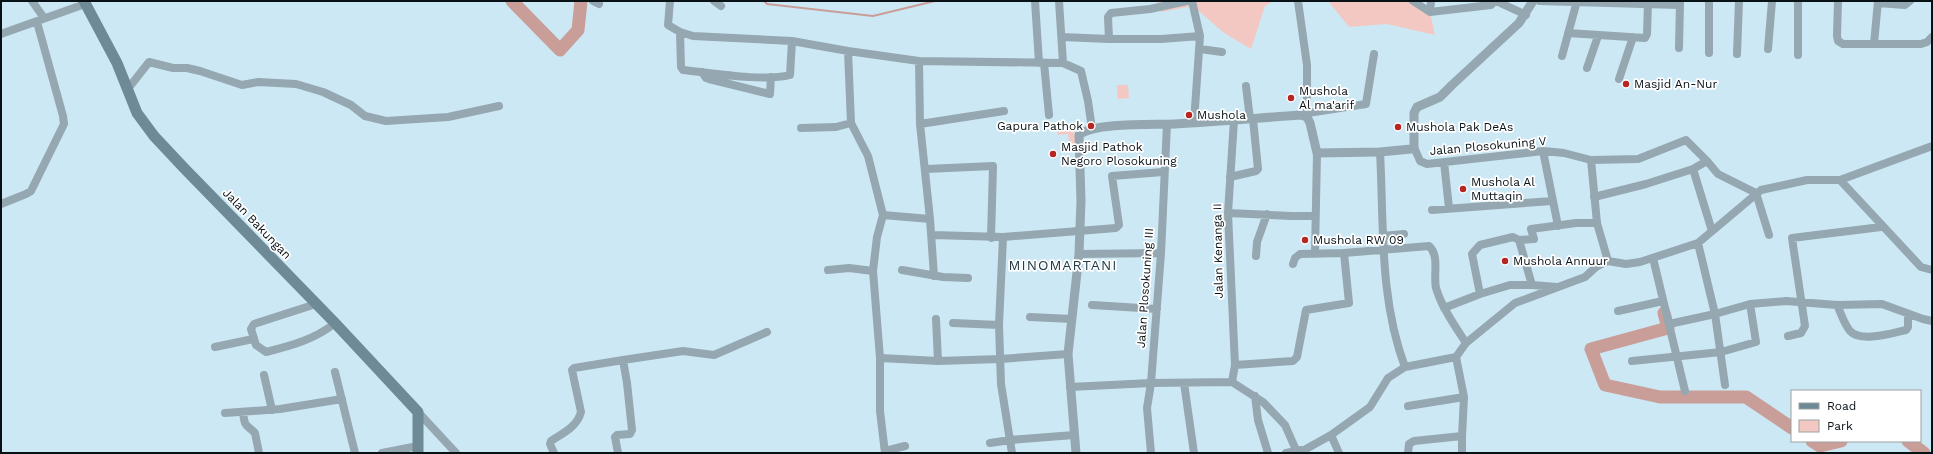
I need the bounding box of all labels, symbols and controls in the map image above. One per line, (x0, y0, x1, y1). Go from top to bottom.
place label: Masjid An-Nur (1634, 77, 1717, 91)
marker: Masjid An-Nur (1621, 79, 1631, 89)
place label: Mushola Al ma'arif (1299, 84, 1354, 112)
marker: Mushola Al ma'arif (1286, 93, 1296, 103)
place label: Mushola (1197, 108, 1246, 122)
marker: Mushola (1184, 110, 1194, 120)
place label: Gapura Pathok (997, 119, 1083, 133)
place label: Mushola Pak DeAs (1406, 120, 1513, 134)
marker: Gapura Pathok (1086, 121, 1096, 131)
marker: Mushola Pak DeAs (1393, 122, 1403, 132)
street label: Jalan Plosokuning V (1429, 134, 1547, 158)
place label: Masjid Pathok Negoro Plosokuning (1061, 140, 1177, 168)
marker: Masjid Pathok Negoro Plosokuning (1048, 149, 1058, 159)
place label: Mushola Al Muttaqin (1471, 175, 1535, 203)
marker: Mushola Al Muttaqin (1458, 184, 1468, 194)
street label: Jalan Bakungan (220, 186, 294, 262)
street label: Jalan Kenanga II (1210, 203, 1226, 299)
street label: Jalan Plosokuning III (1134, 227, 1156, 349)
place label: Mushola RW 09 (1313, 233, 1404, 247)
marker: Mushola RW 09 (1300, 235, 1310, 245)
place label: Mushola Annuur (1513, 254, 1608, 268)
marker: Mushola Annuur (1500, 256, 1510, 266)
district label: MINOMARTANI (1009, 257, 1117, 273)
legend (1791, 390, 1921, 442)
text: Road (1827, 399, 1856, 413)
text: Park (1827, 419, 1853, 433)

